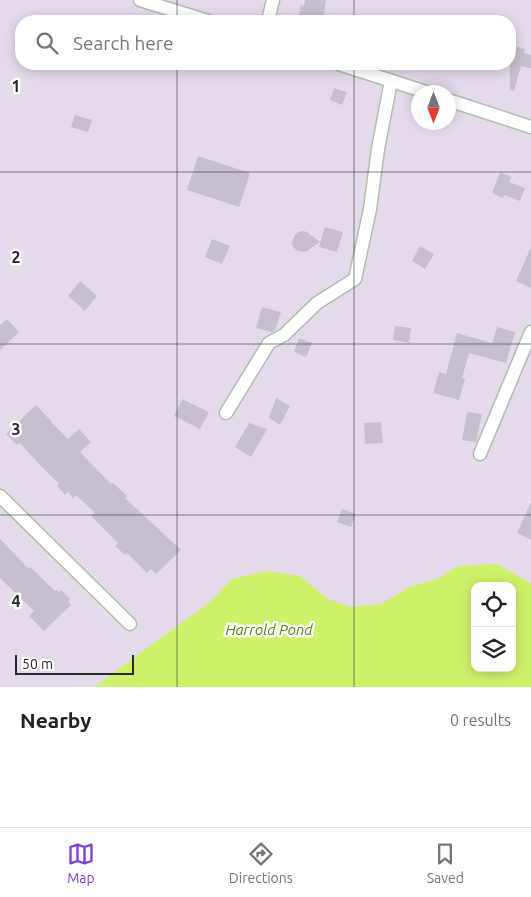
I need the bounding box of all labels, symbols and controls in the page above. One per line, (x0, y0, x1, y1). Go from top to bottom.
search box (15, 15, 516, 70)
icon: search (33, 29, 61, 57)
text: Search here (73, 32, 173, 54)
text: 1 (11, 77, 21, 95)
north arrow (411, 85, 456, 130)
text: 2 (11, 248, 21, 266)
text: 3 (11, 420, 21, 438)
map controls (471, 582, 516, 672)
button: locate (471, 582, 516, 627)
text: 4 (11, 592, 21, 610)
water label: Harrold Pond (225, 621, 313, 638)
button: layers (471, 627, 516, 672)
scale bar (15, 652, 134, 675)
text: 50 m (22, 656, 53, 672)
text: Nearby (20, 708, 91, 732)
text: 0 results (450, 711, 511, 729)
tab: Map (67, 840, 95, 886)
tab: Directions (229, 840, 293, 886)
tab: Saved (427, 840, 464, 886)

